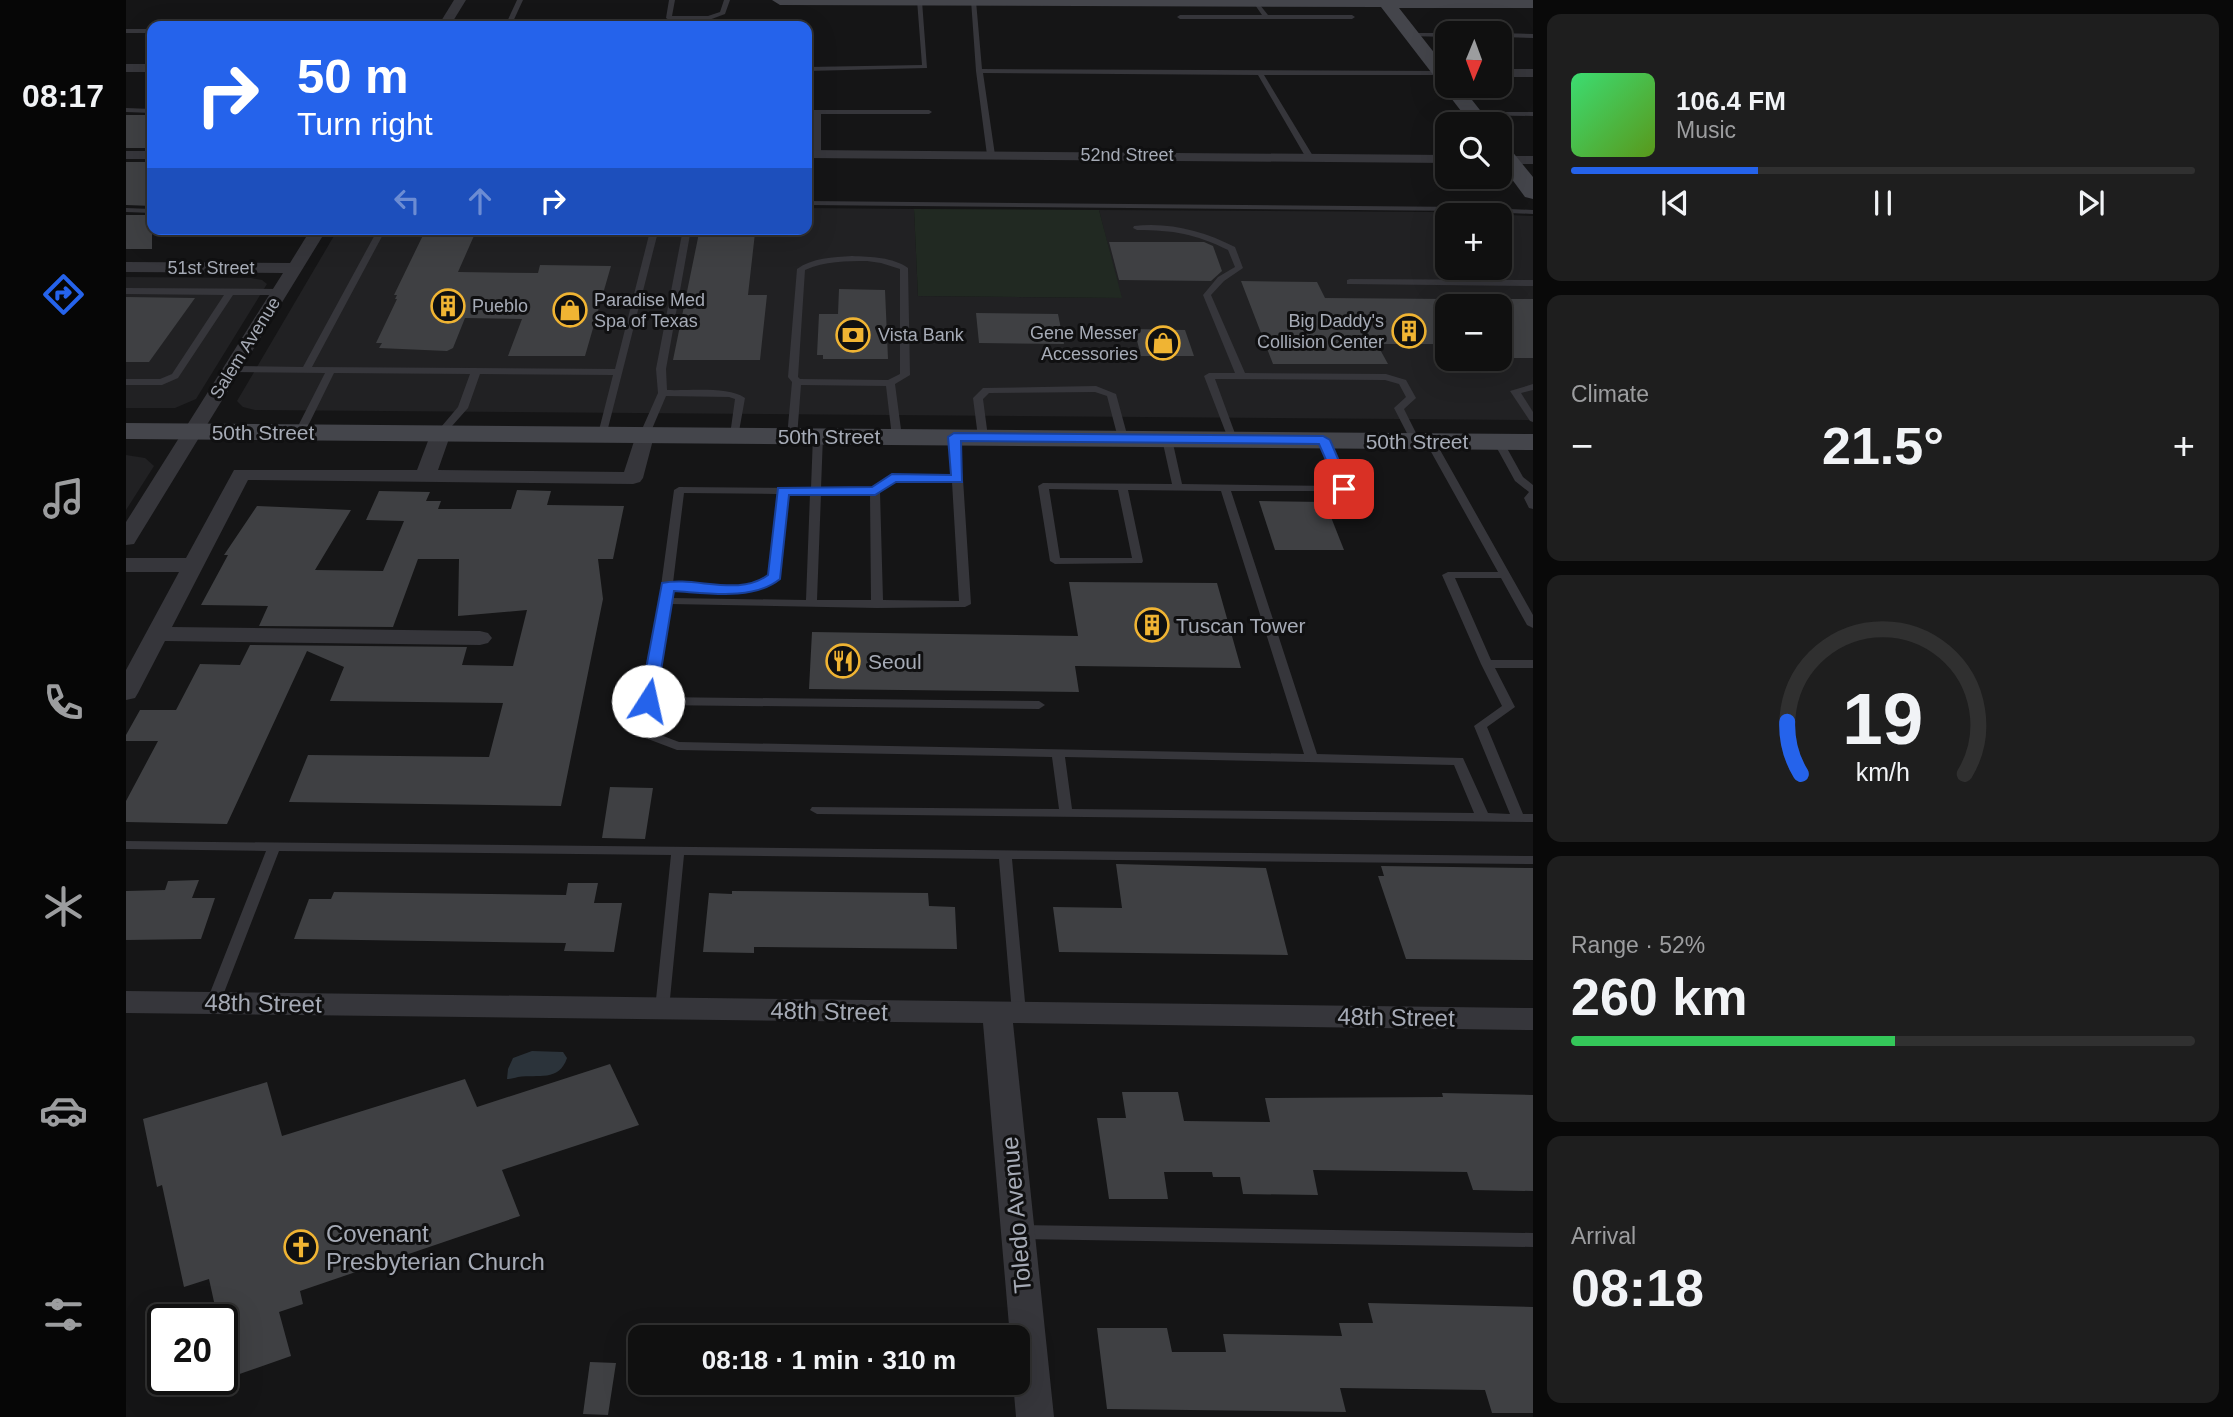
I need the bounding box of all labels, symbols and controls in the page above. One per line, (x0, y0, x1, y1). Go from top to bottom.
north arrow (1435, 21, 1512, 98)
map controls (1435, 21, 1512, 371)
icon: right (182, 49, 273, 140)
text: 50 m (297, 49, 409, 103)
text: 08:17 (22, 78, 104, 114)
text: 106.4 FM (1676, 86, 1786, 116)
text: Turn right (297, 106, 433, 142)
button: search (1435, 112, 1512, 189)
text: Music (1676, 117, 1736, 143)
street label: 52nd Street (1080, 145, 1174, 165)
icon: left (388, 182, 426, 220)
icon: ahead (461, 182, 499, 220)
icon: right (534, 182, 572, 220)
icon: previous (1656, 184, 1694, 222)
icon: pause (1864, 184, 1902, 222)
icon: next (2072, 184, 2110, 222)
button: + (1435, 203, 1512, 280)
street label: 51st Street (167, 258, 255, 278)
icon: directions (39, 270, 88, 319)
building icon: Pueblo (429, 287, 467, 325)
place label: Paradise Med Spa of Texas (594, 290, 705, 331)
shop icon: Paradise Med Spa of Texas (551, 291, 589, 329)
street label: Salem Avenue (206, 294, 284, 402)
button: − (1435, 294, 1512, 371)
place label: Pueblo (472, 296, 528, 316)
place label: Big Daddy's Collision Center (1257, 311, 1384, 352)
building icon: Big Daddy's Collision Center (1390, 312, 1428, 350)
bank icon: Vista Bank (834, 316, 872, 354)
place label: Gene Messer Accessories (1030, 323, 1138, 364)
shop icon: Gene Messer Accessories (1144, 324, 1182, 362)
place label: Vista Bank (878, 325, 965, 345)
text: Climate (1571, 381, 1649, 407)
text: 21.5° (1822, 417, 1944, 475)
street label: 50th Street (212, 421, 315, 444)
street label: 50th Street (778, 425, 881, 448)
text: − (1571, 425, 1593, 467)
text: + (2173, 425, 2195, 467)
street label: 50th Street (1366, 430, 1469, 453)
pin (1314, 459, 1374, 519)
icon: arrive (1325, 470, 1363, 508)
icon: music (39, 474, 88, 523)
building icon: Tuscan Tower (1133, 606, 1171, 644)
place label: Tuscan Tower (1176, 614, 1306, 637)
restaurant icon: Seoul (824, 642, 862, 680)
place label: Seoul (868, 650, 922, 673)
position arrow (611, 664, 685, 738)
icon: phone (39, 678, 88, 727)
text: 19 (1843, 679, 1923, 760)
text: km/h (1856, 758, 1910, 786)
icon: climate (39, 882, 88, 931)
text: Range · 52% (1571, 932, 1705, 958)
text: 260 km (1571, 968, 1747, 1026)
street label: 48th Street (204, 988, 322, 1018)
street label: 48th Street (770, 996, 888, 1026)
street label: 48th Street (1337, 1002, 1455, 1032)
icon: car (39, 1086, 88, 1135)
street label: Toledo Avenue (996, 1136, 1036, 1294)
place label: Covenant Presbyterian Church (326, 1220, 545, 1275)
text: Arrival (1571, 1223, 1636, 1249)
church icon: Covenant Presbyterian Church (282, 1228, 320, 1266)
text: 08:18 (1571, 1259, 1704, 1317)
icon: filters (39, 1290, 88, 1339)
speed limit sign: 20 (147, 1304, 238, 1395)
text: 08:18 · 1 min · 310 m (702, 1345, 956, 1375)

